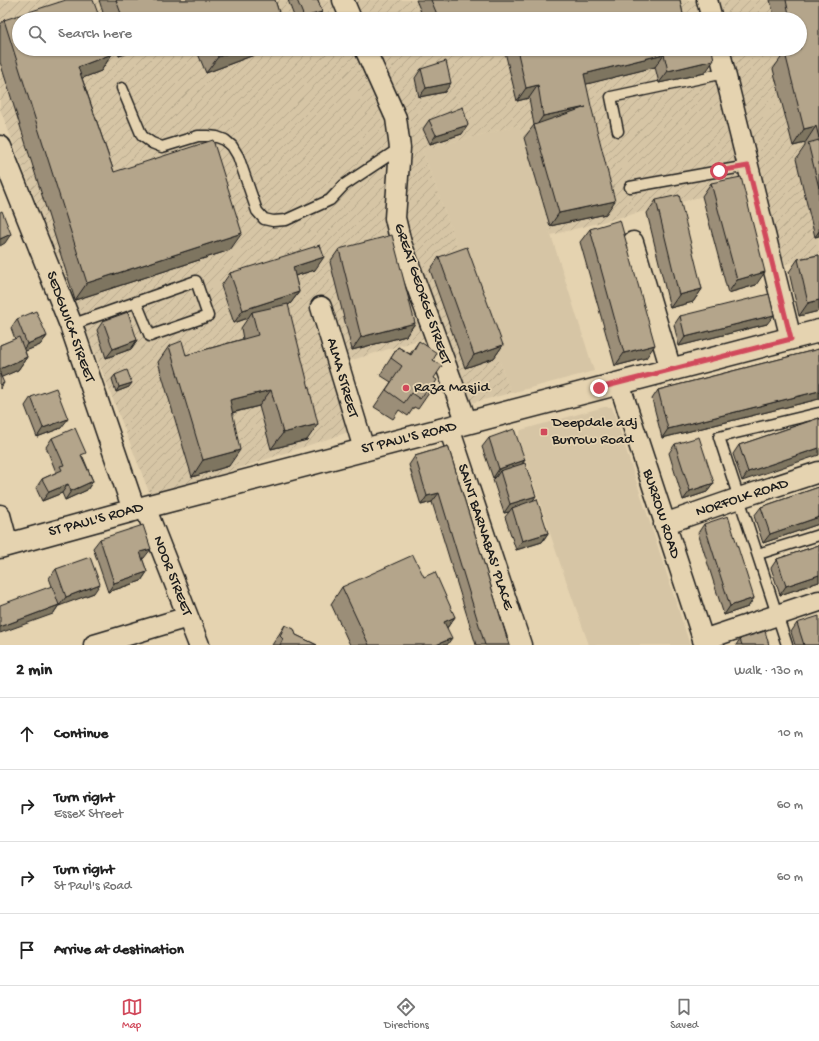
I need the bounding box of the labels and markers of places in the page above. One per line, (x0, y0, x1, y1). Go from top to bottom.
place label: Raza Masjid (414, 379, 491, 397)
marker: Raza Masjid (401, 383, 411, 393)
place label: Deepdale adj Burrow Road (551, 414, 638, 449)
marker: Deepdale adj Burrow Road (539, 427, 549, 437)

